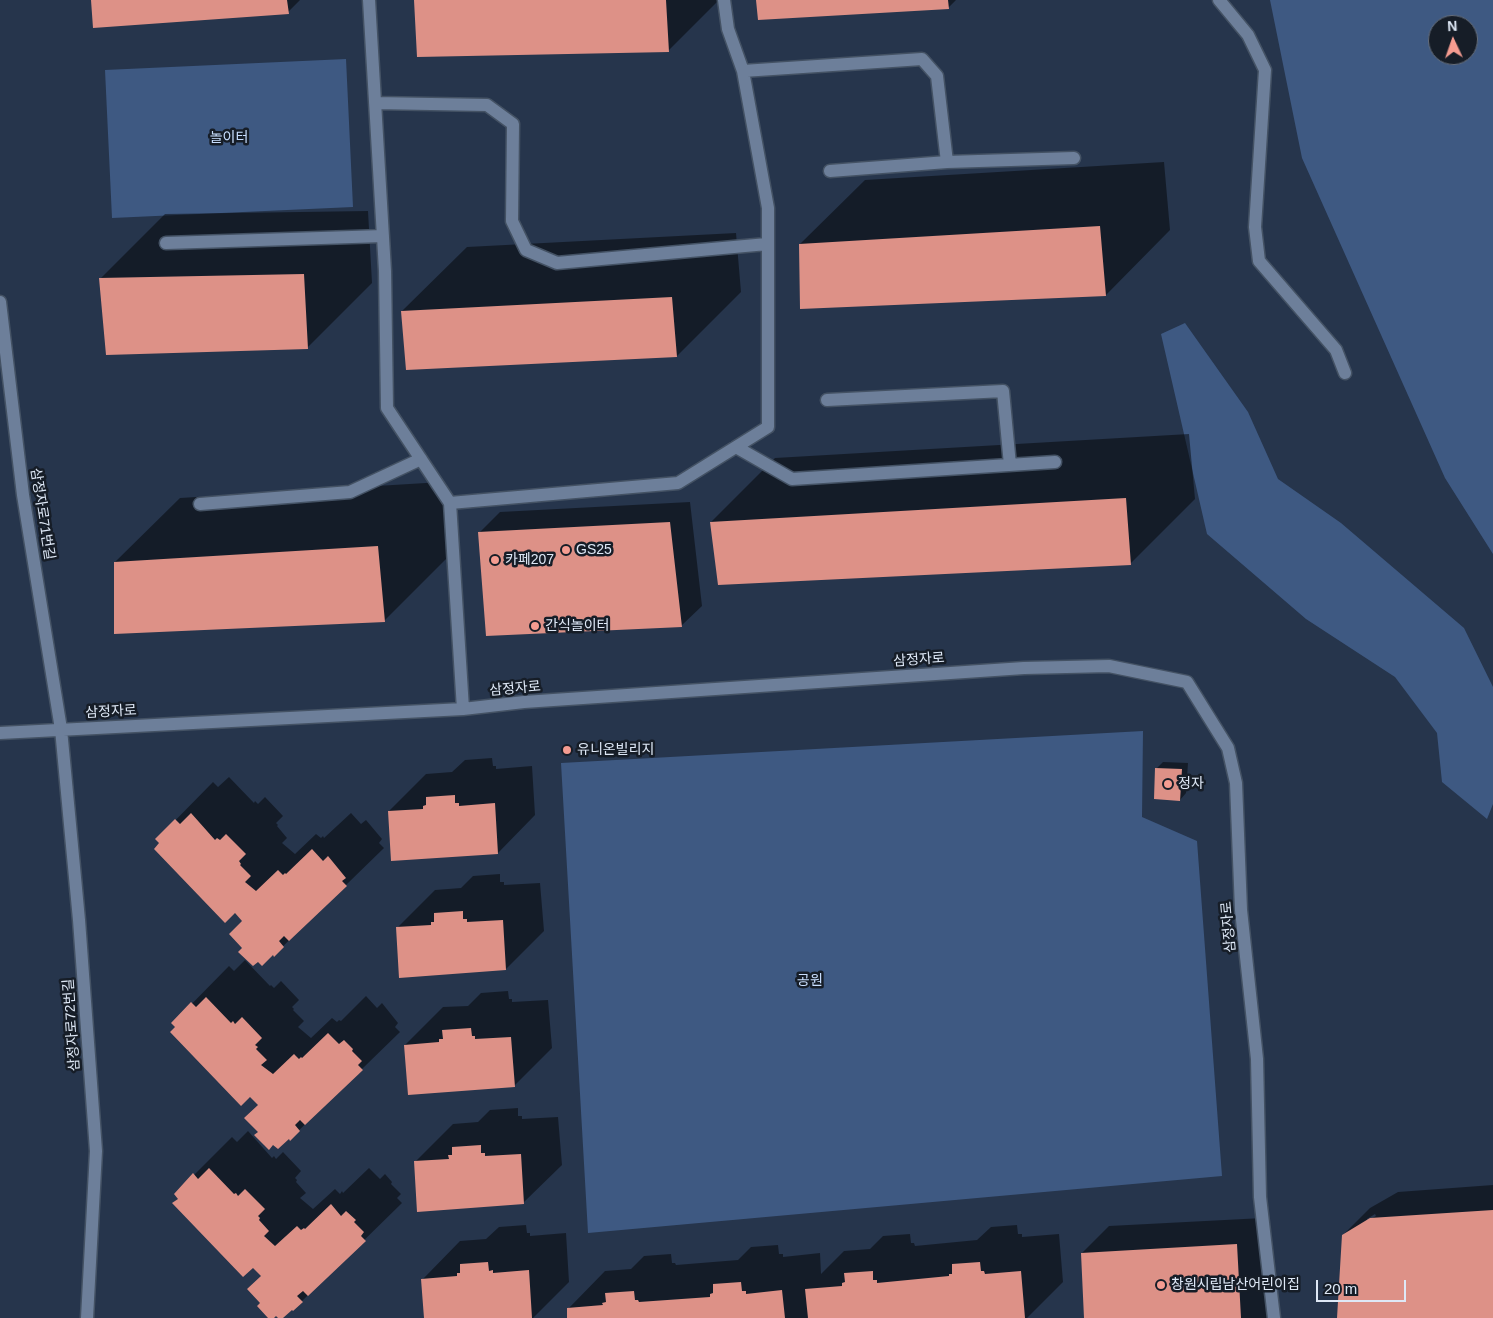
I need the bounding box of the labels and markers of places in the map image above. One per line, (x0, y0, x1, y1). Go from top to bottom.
place label: GS25 (576, 542, 612, 558)
marker: GS25 (560, 544, 572, 556)
place label: 카페207 (505, 552, 554, 568)
marker: 카페207 (489, 554, 501, 566)
place label: 간식놀이터 (545, 618, 609, 634)
marker: 간식놀이터 (529, 620, 541, 632)
place label: 유니온빌리지 (577, 742, 654, 758)
marker: 유니온빌리지 (561, 744, 573, 756)
place label: 정자 (1178, 776, 1204, 792)
marker: 정자 (1162, 778, 1174, 790)
place label: 창원시립남산어린이집 (1171, 1277, 1300, 1293)
marker: 창원시립남산어린이집 (1155, 1279, 1167, 1291)

